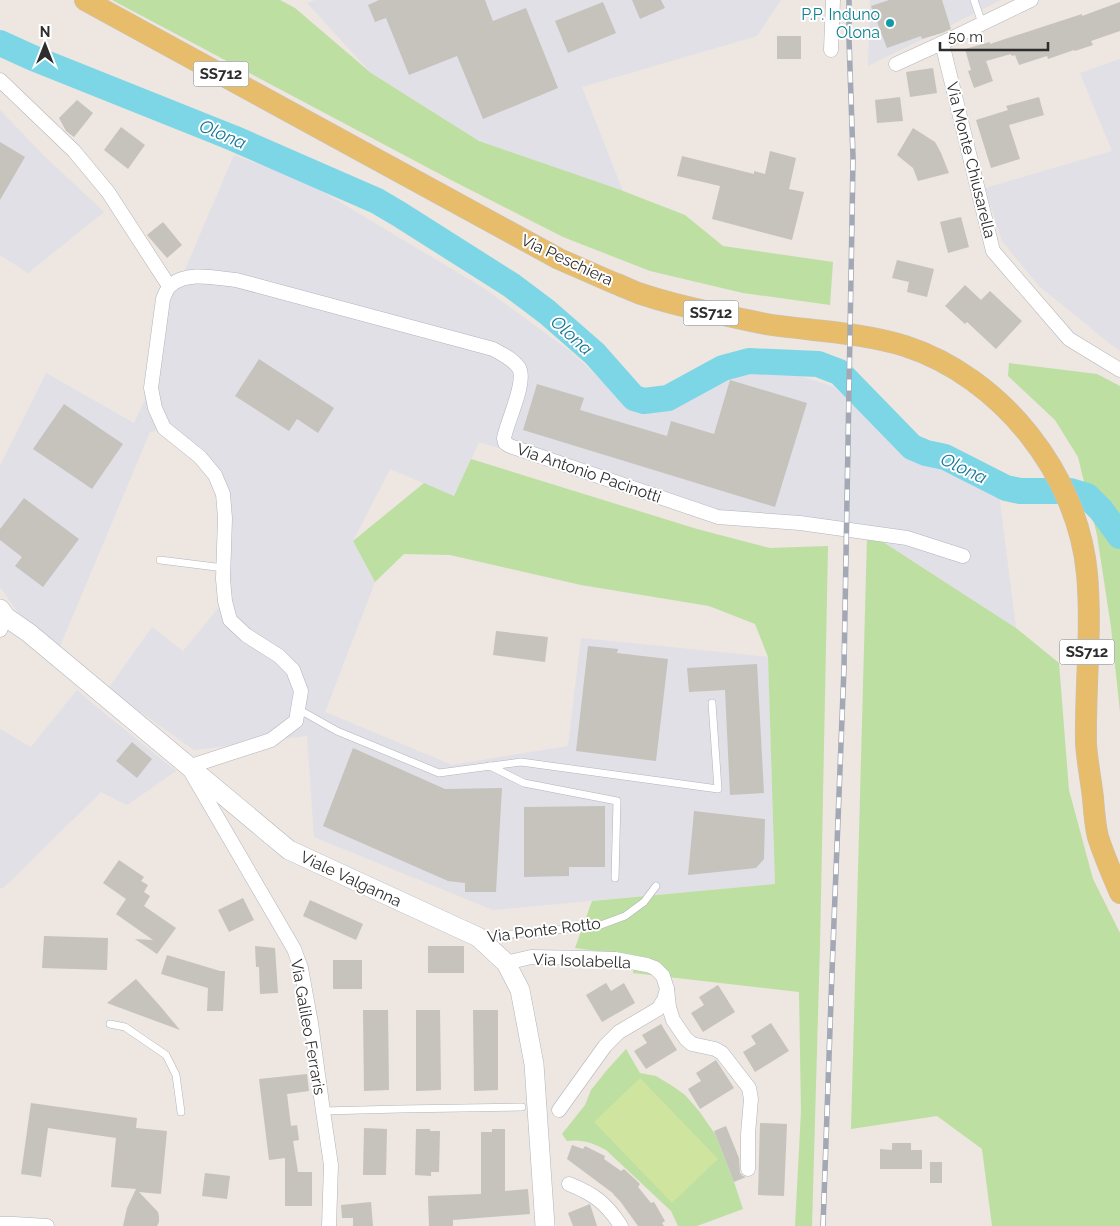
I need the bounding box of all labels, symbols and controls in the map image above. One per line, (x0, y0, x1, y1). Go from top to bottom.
place label: P.P. Induno Olona (801, 5, 880, 42)
marker: P.P. Induno Olona (884, 17, 896, 29)
north arrow (20, 20, 70, 70)
scale bar (940, 20, 1048, 52)
text: N (40, 24, 50, 40)
text: 50 m (948, 28, 983, 46)
road number: SS712 (194, 62, 248, 86)
street label: Via Monte Chiusarella (942, 80, 1000, 240)
water label: Olona (196, 115, 250, 153)
street label: Via Peschiera (518, 230, 616, 290)
road number: SS712 (684, 300, 738, 326)
water label: Olona (547, 311, 597, 359)
street label: Via Antonio Pacinotti (514, 439, 664, 507)
water label: Olona (937, 448, 991, 488)
road number: SS712 (1060, 640, 1114, 664)
street label: Viale Valganna (297, 847, 405, 911)
street label: Via Ponte Rotto (486, 914, 602, 946)
street label: Via Isolabella (533, 950, 631, 972)
street label: Via Galileo Ferraris (287, 958, 329, 1097)

